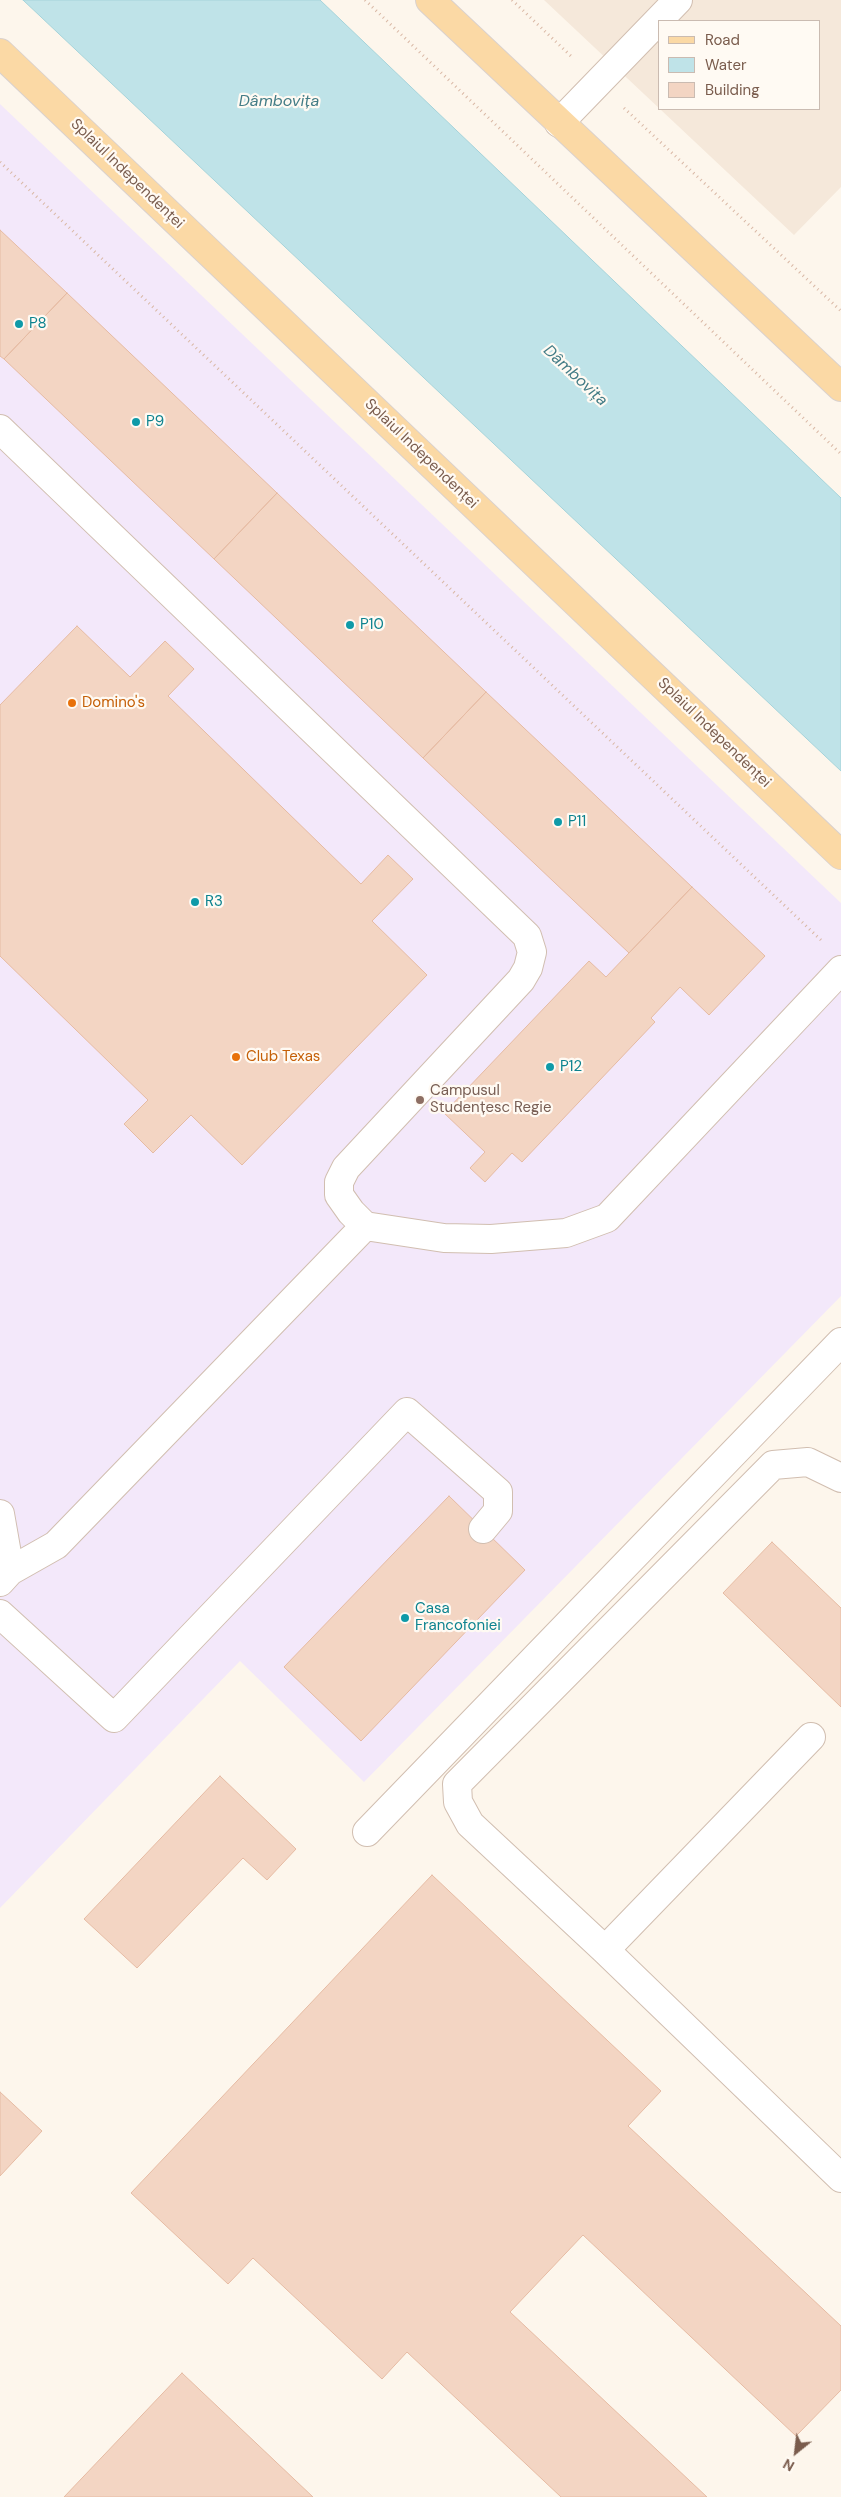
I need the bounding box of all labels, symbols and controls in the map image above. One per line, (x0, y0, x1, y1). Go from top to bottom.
legend (658, 20, 821, 110)
text: Road (705, 30, 740, 50)
text: Water (705, 55, 746, 75)
text: Building (705, 80, 760, 100)
water label: Dâmbovița (239, 92, 319, 112)
street label: Splaiul Independenței (67, 115, 187, 233)
place label: P8 (29, 315, 47, 333)
marker: P8 (13, 318, 25, 330)
water label: Dâmbovița (539, 342, 611, 410)
street label: Splaiul Independenței (361, 395, 481, 513)
place label: P9 (146, 413, 164, 431)
marker: P9 (130, 416, 142, 428)
place label: P10 (360, 616, 384, 634)
marker: P10 (344, 619, 356, 631)
street label: Splaiul Independenței (654, 674, 774, 792)
place label: Domino's (82, 694, 145, 712)
marker: Domino's (66, 697, 78, 709)
place label: P11 (568, 813, 586, 831)
marker: P11 (552, 816, 564, 828)
place label: R3 (205, 893, 223, 911)
marker: R3 (189, 896, 201, 908)
place label: Club Texas (246, 1048, 320, 1066)
marker: Club Texas (230, 1051, 242, 1063)
place label: P12 (560, 1058, 582, 1076)
marker: P12 (544, 1061, 556, 1073)
place label: Campusul Studențesc Regie (430, 1082, 551, 1117)
marker: Campusul Studențesc Regie (414, 1094, 426, 1106)
place label: Casa Francofoniei (415, 1600, 501, 1635)
marker: Casa Francofoniei (399, 1612, 411, 1624)
north arrow (771, 2427, 821, 2477)
text: N (780, 2455, 798, 2475)

